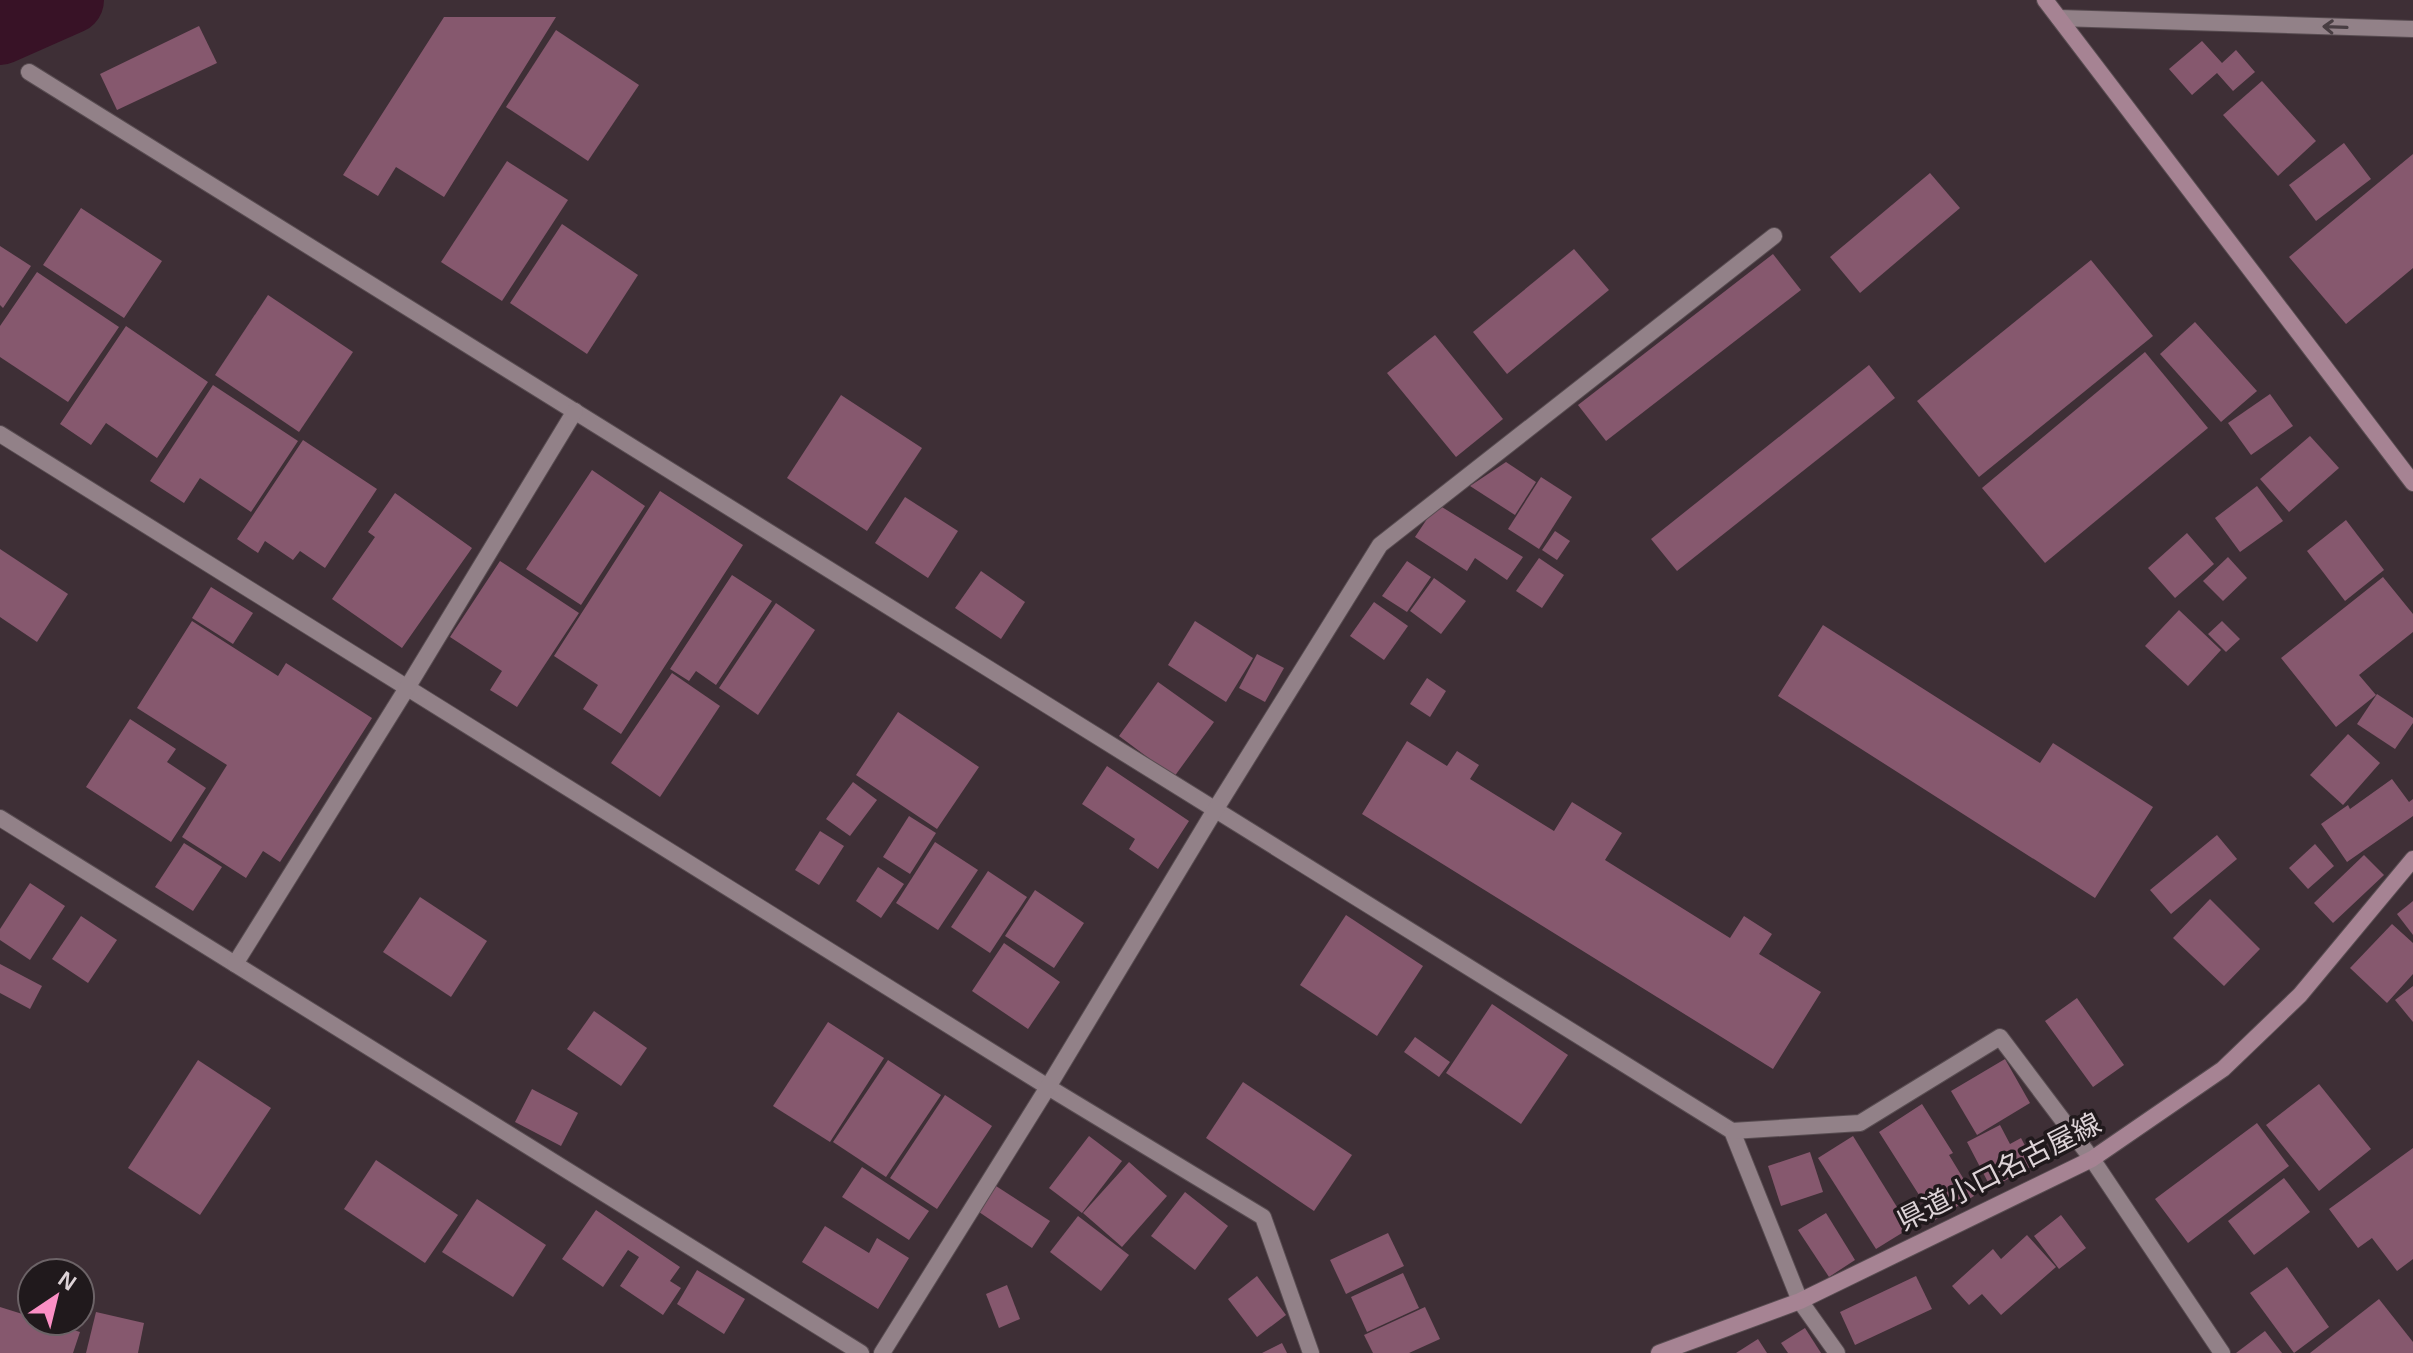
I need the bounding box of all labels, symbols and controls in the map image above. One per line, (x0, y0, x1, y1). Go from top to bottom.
one-way arrow (2322, 19, 2349, 34)
street label: 県道小口名古屋線 (1892, 1107, 2106, 1237)
north arrow (16, 1257, 96, 1337)
text: N (54, 1266, 81, 1296)

